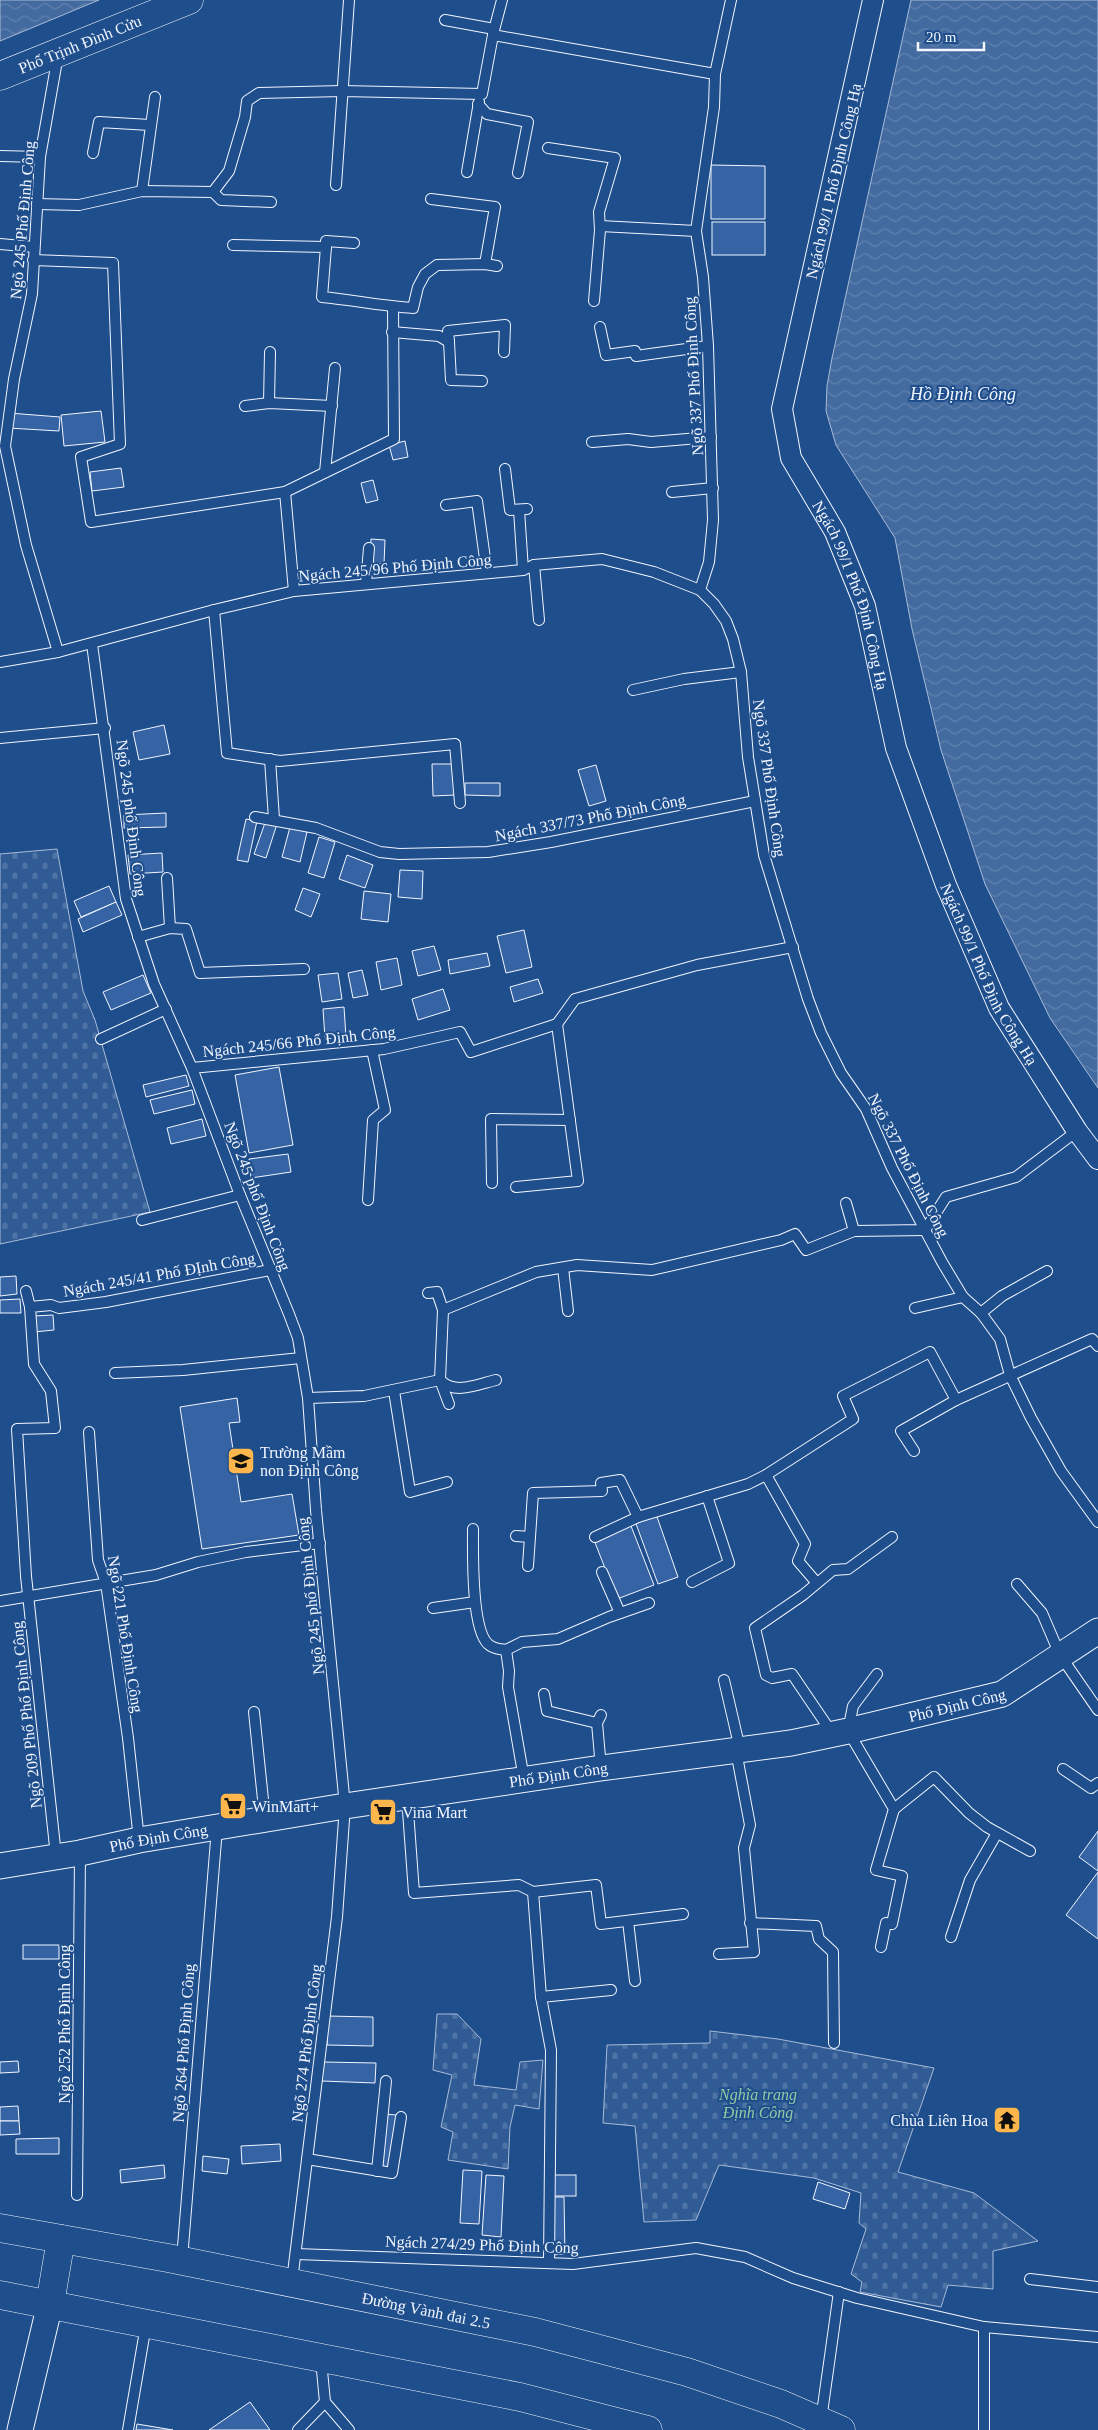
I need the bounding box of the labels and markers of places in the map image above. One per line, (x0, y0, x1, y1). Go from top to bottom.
place label: Trường Mầm non Định Công (260, 1444, 359, 1480)
school or university icon: Trường Mầm non Định Công (226, 1446, 256, 1476)
supermarket icon: WinMart+ (218, 1791, 248, 1821)
supermarket icon: Vina Mart (368, 1797, 398, 1827)
place label: WinMart+ (252, 1798, 319, 1815)
place label: Vina Mart (402, 1804, 468, 1821)
temple icon: Chùa Liên Hoa (992, 2105, 1022, 2135)
place label: Chùa Liên Hoa (890, 2112, 988, 2129)

